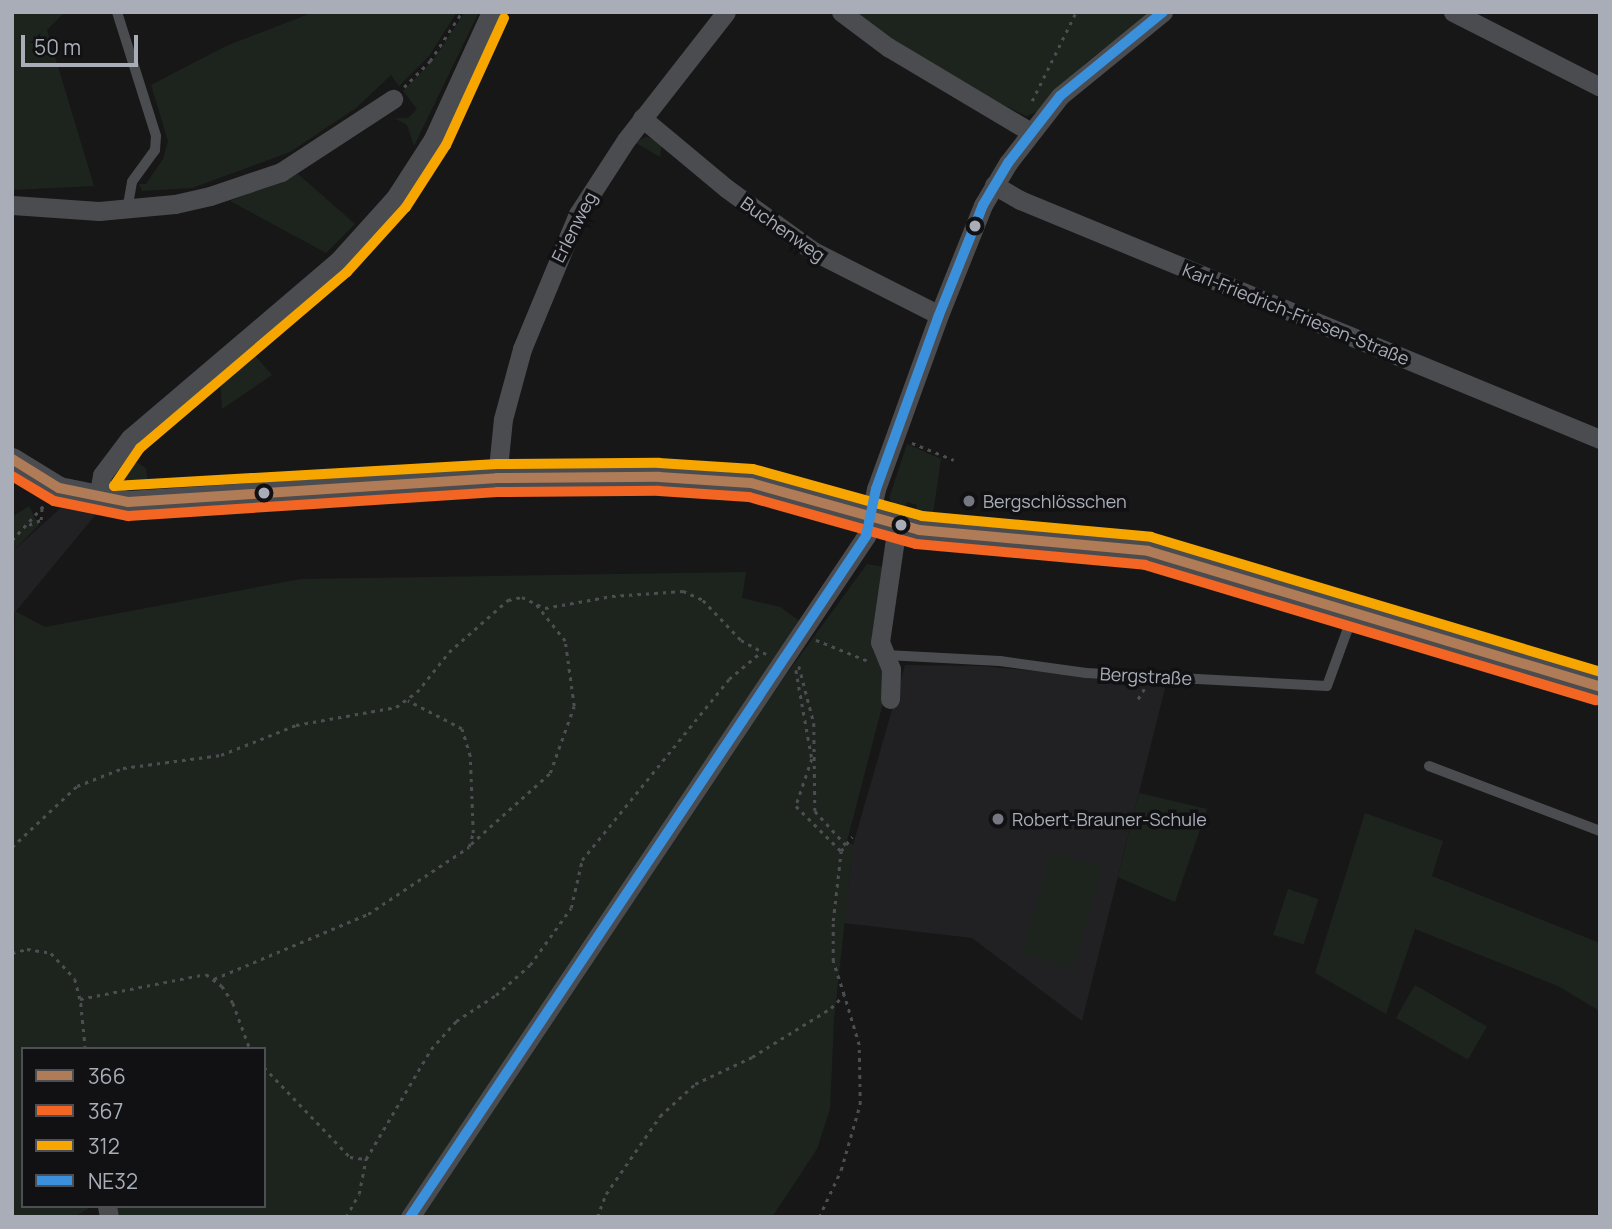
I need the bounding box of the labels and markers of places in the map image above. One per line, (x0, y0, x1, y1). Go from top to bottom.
unlabelled marker (968, 219, 982, 233)
unlabelled marker (257, 486, 271, 500)
place label: Bergschlösschen (983, 490, 1127, 512)
marker: Bergschlösschen (961, 493, 977, 509)
unlabelled marker (894, 518, 908, 532)
place label: Robert-Brauner-Schule (1012, 808, 1207, 830)
marker: Robert-Brauner-Schule (990, 811, 1006, 827)

